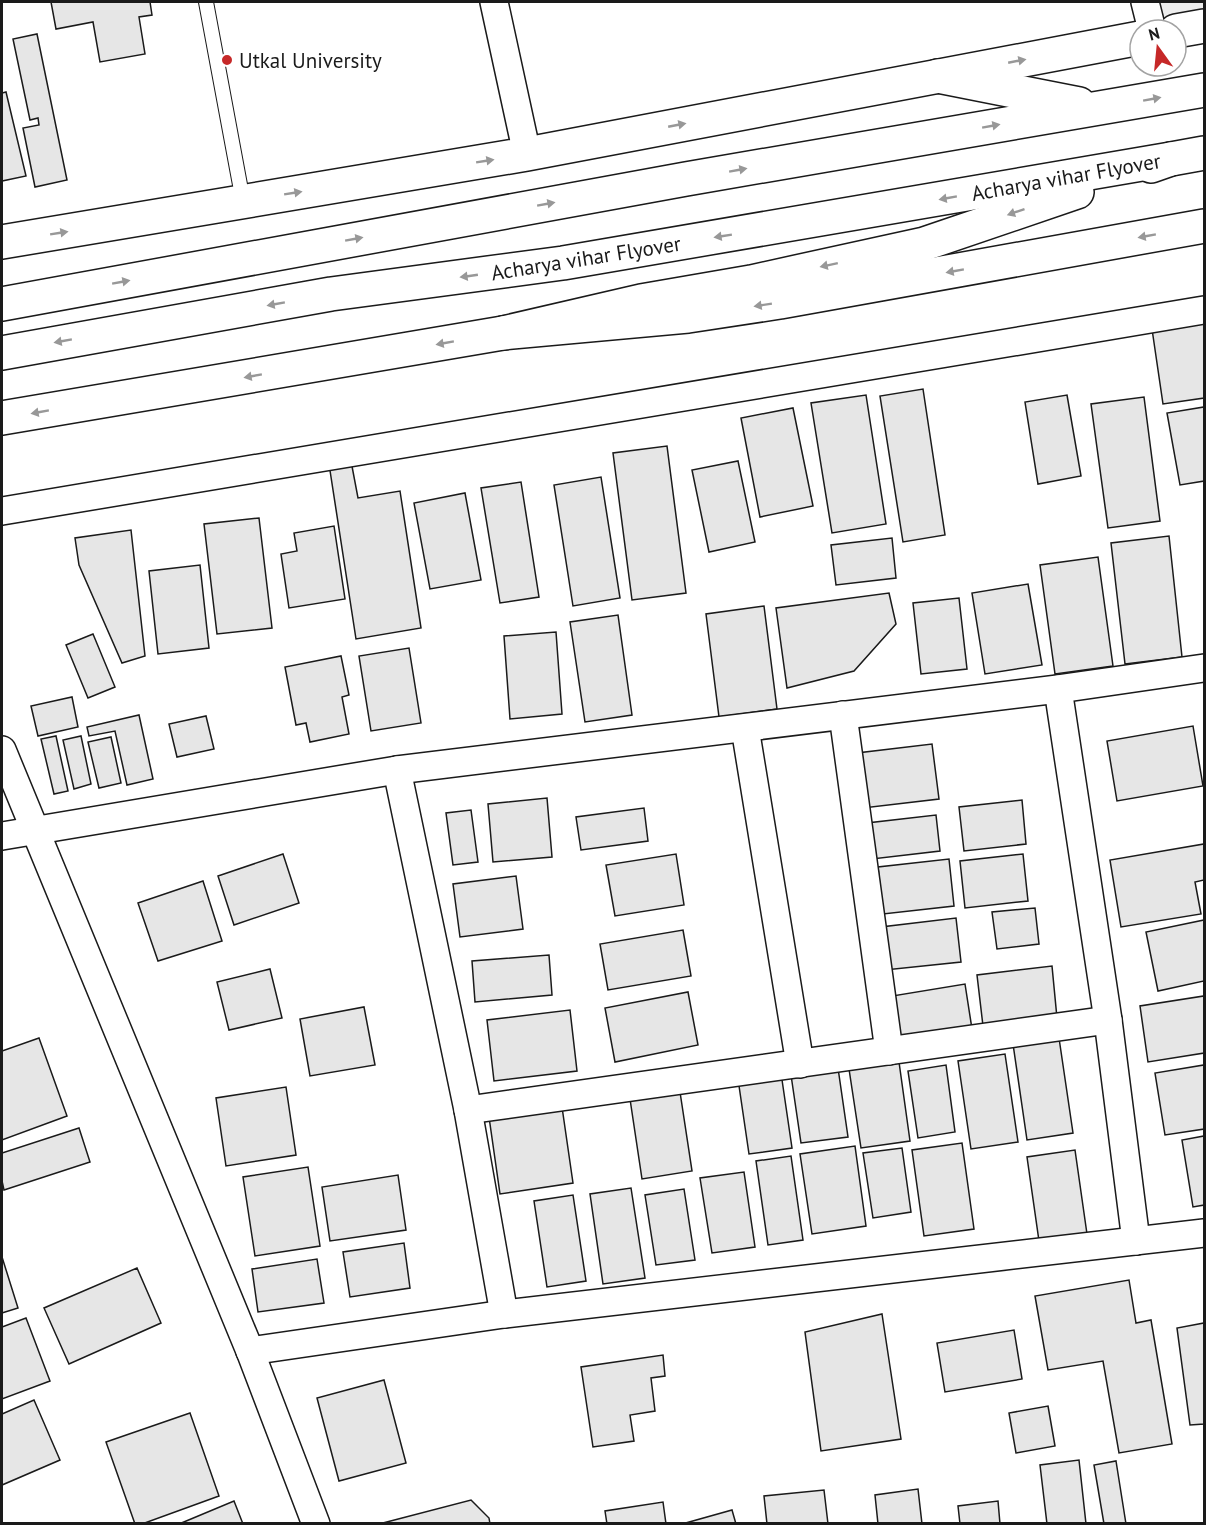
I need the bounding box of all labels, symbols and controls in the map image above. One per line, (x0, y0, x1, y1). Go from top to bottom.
north arrow (1128, 18, 1188, 78)
text: N (1146, 22, 1162, 45)
place label: Utkal University (239, 47, 382, 74)
marker: Utkal University (220, 53, 234, 67)
one-way arrow (1007, 56, 1026, 65)
one-way arrow (1142, 94, 1161, 103)
one-way arrow (668, 120, 687, 129)
one-way arrow (982, 121, 1001, 130)
street label: Acharya vihar Flyover (969, 147, 1163, 207)
one-way arrow (476, 156, 495, 165)
one-way arrow (728, 165, 747, 174)
one-way arrow (283, 188, 302, 197)
one-way arrow (938, 194, 957, 203)
one-way arrow (537, 199, 556, 208)
one-way arrow (1007, 208, 1025, 218)
one-way arrow (50, 228, 69, 237)
street label: Acharya vihar Flyover (489, 230, 683, 286)
one-way arrow (714, 232, 733, 241)
one-way arrow (1137, 232, 1156, 241)
one-way arrow (345, 235, 364, 244)
one-way arrow (820, 261, 838, 271)
one-way arrow (945, 267, 964, 276)
one-way arrow (459, 271, 478, 280)
one-way arrow (112, 277, 131, 286)
one-way arrow (266, 300, 285, 309)
one-way arrow (753, 301, 772, 310)
one-way arrow (53, 337, 72, 346)
one-way arrow (436, 339, 455, 348)
one-way arrow (244, 371, 263, 380)
one-way arrow (31, 408, 50, 417)

